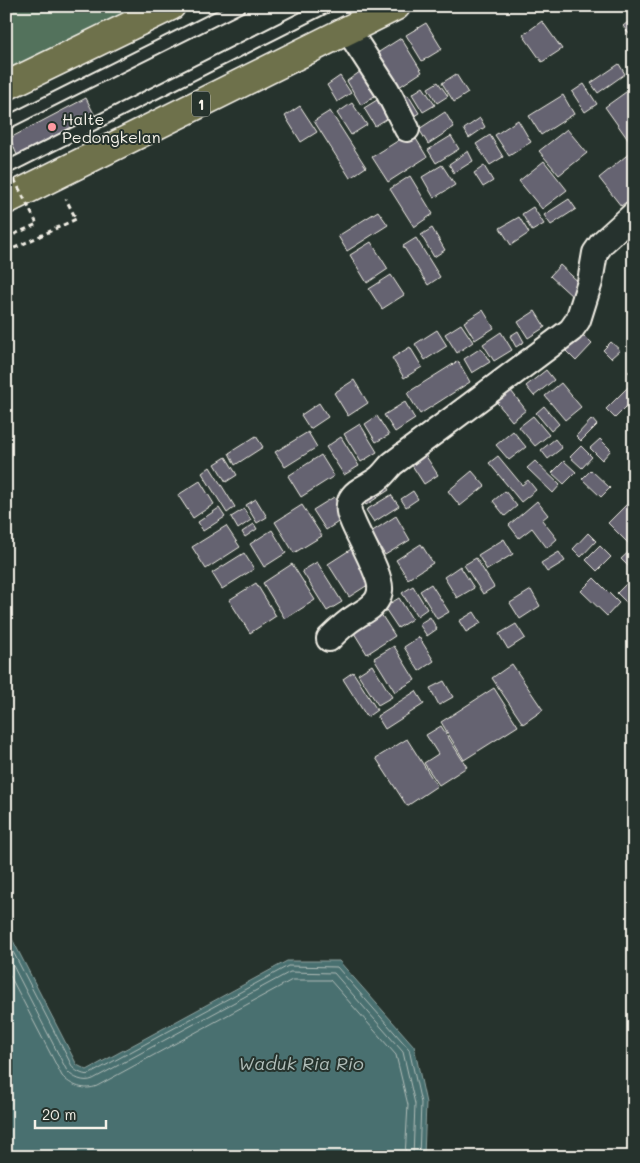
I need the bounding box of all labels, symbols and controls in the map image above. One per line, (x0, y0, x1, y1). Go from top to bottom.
road number: 1 (192, 92, 210, 116)
place label: Halte Pedongkelan (62, 108, 161, 147)
marker: Halte Pedongkelan (46, 121, 58, 133)
water label: Waduk Ria Rio (238, 1051, 364, 1075)
scale bar (35, 1098, 106, 1130)
text: 20 m (42, 1104, 76, 1124)

